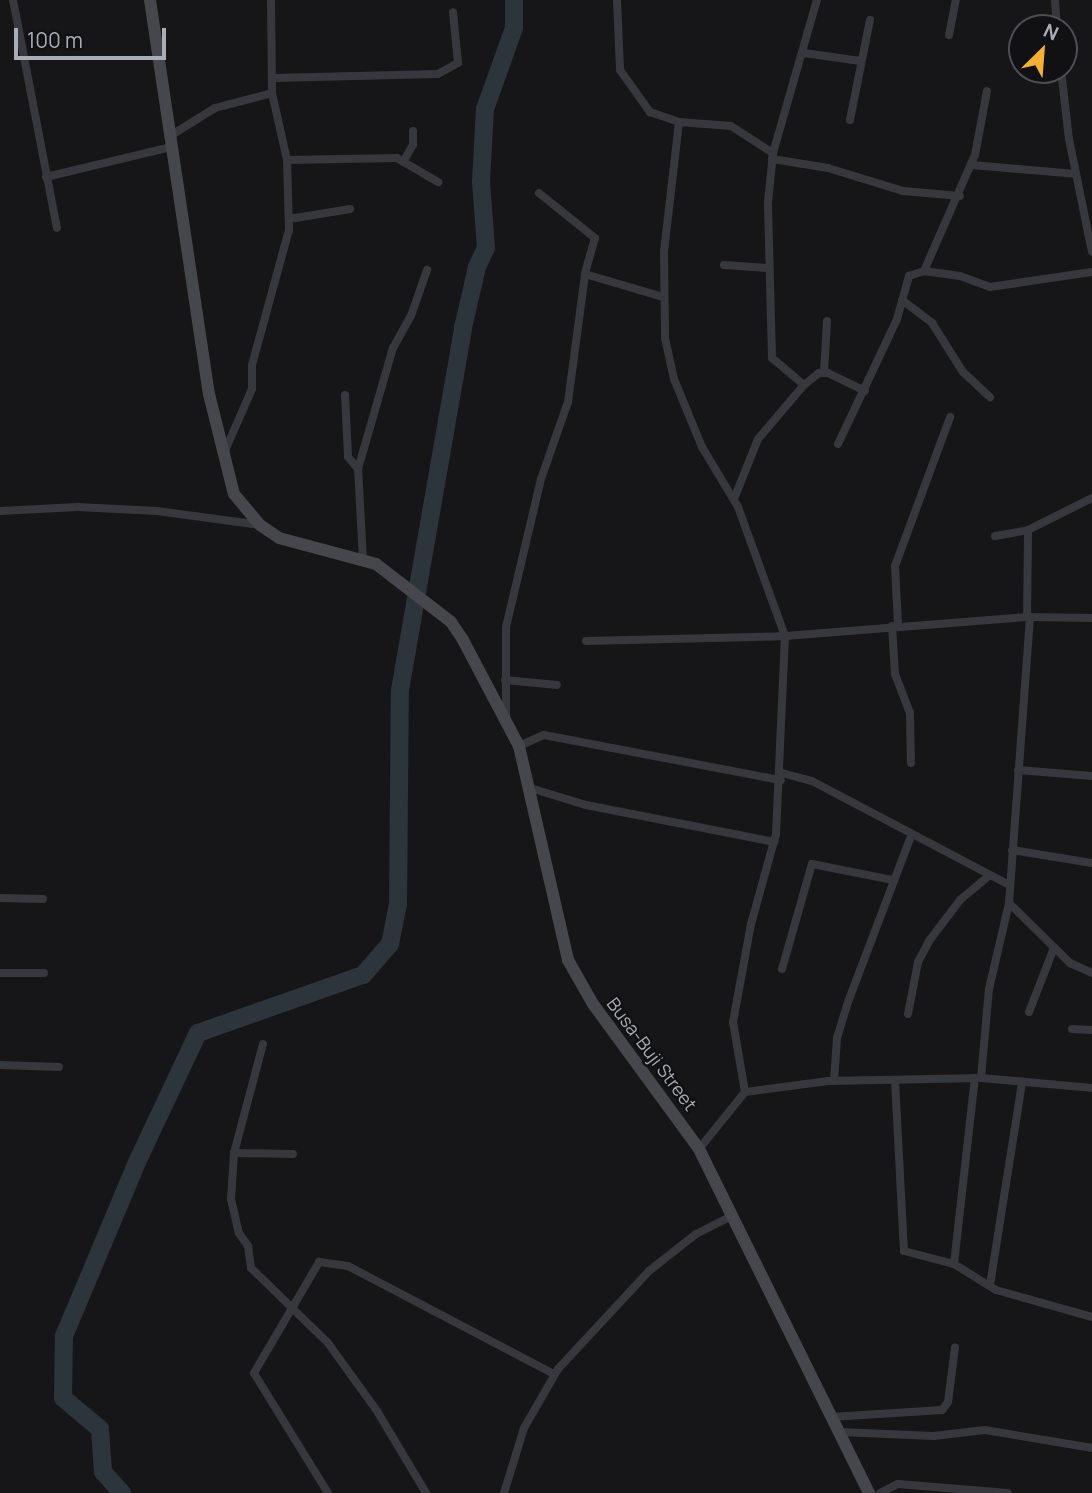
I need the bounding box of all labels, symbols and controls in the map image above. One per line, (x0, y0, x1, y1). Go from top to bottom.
scale bar (18, 14, 170, 58)
north arrow (1008, 14, 1078, 84)
text: N (1039, 17, 1063, 46)
text: 100 m (27, 26, 83, 54)
street label: Busa-Buji Street (603, 993, 701, 1115)

